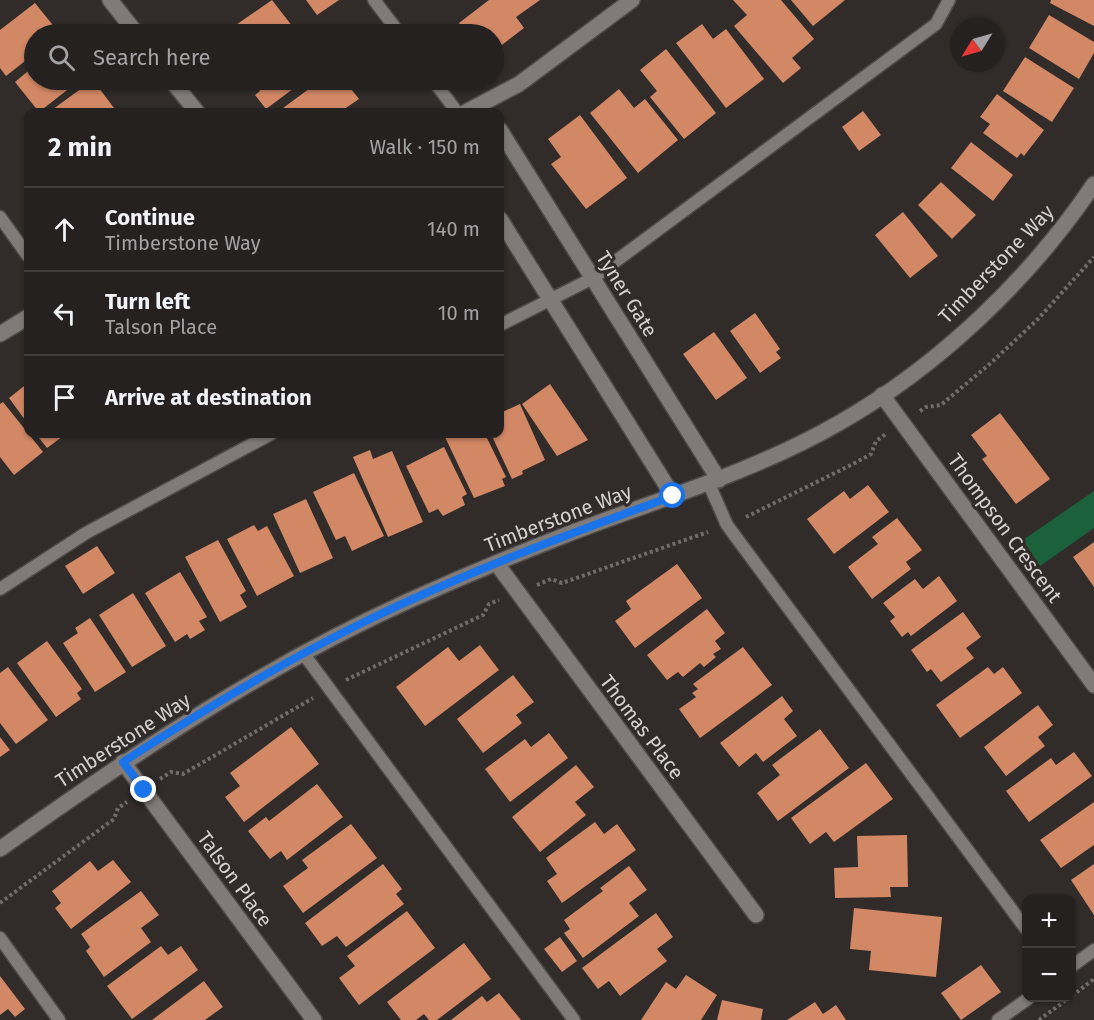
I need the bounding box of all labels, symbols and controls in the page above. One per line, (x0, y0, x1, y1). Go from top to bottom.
north arrow (950, 18, 1004, 72)
search box (24, 24, 504, 90)
icon: search (45, 41, 78, 74)
text: Search here (93, 44, 211, 71)
text: 2 min (48, 132, 112, 163)
text: Walk · 150 m (370, 135, 480, 159)
street label: Timberstone Way (933, 200, 1059, 328)
text: Continue (105, 204, 195, 231)
icon: ahead (48, 213, 81, 246)
text: 140 m (427, 217, 480, 241)
text: Timberstone Way (105, 231, 261, 255)
street label: Tyner Gate (591, 247, 663, 341)
text: Turn left (105, 288, 190, 315)
icon: left (48, 297, 81, 330)
text: 10 m (438, 301, 480, 325)
text: Talson Place (105, 315, 217, 339)
icon: arrive (48, 381, 81, 414)
text: Arrive at destination (105, 384, 312, 411)
street label: Thompson Crescent (943, 449, 1067, 608)
street label: Timberstone Way (481, 479, 635, 557)
route start (659, 482, 685, 508)
street label: Thomas Place (595, 670, 689, 784)
street label: Timberstone Way (51, 688, 195, 792)
route end (130, 776, 156, 802)
street label: Talson Place (192, 827, 278, 931)
map controls (1022, 894, 1076, 1002)
button: + (1022, 894, 1076, 948)
button: − (1022, 948, 1076, 1002)

